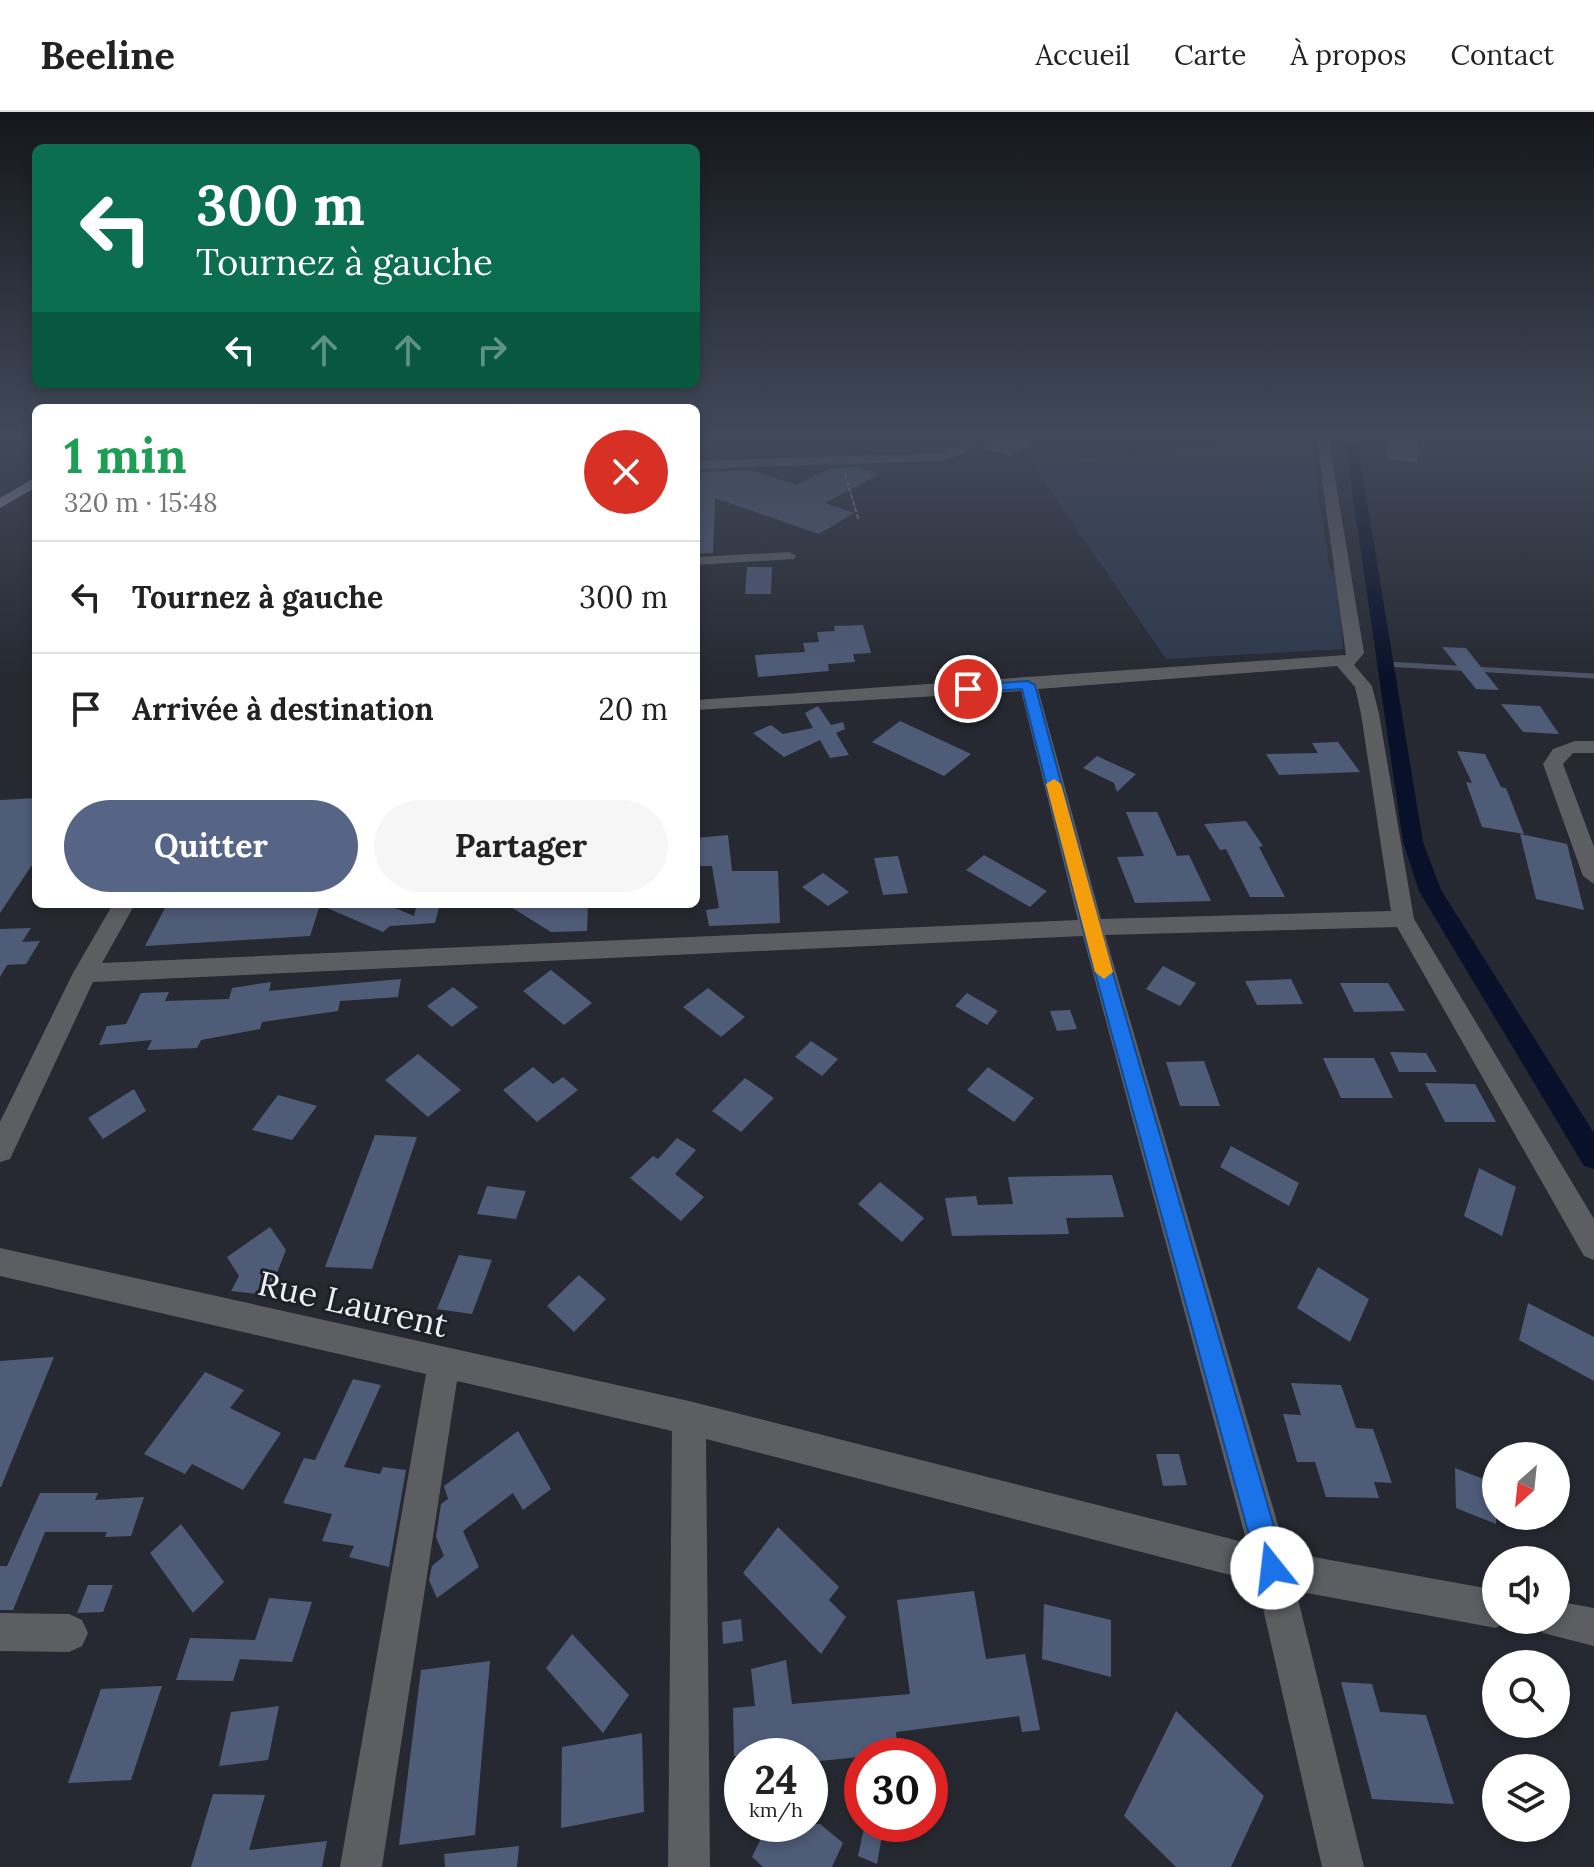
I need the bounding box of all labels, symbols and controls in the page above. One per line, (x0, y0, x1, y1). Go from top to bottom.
text: Beeline (40, 31, 175, 79)
text: Accueil (1036, 37, 1130, 73)
text: Carte (1174, 37, 1246, 73)
text: À propos (1290, 37, 1406, 73)
text: Contact (1450, 37, 1554, 73)
text: 300 m (196, 169, 365, 240)
icon: left (64, 176, 168, 280)
text: Tournez à gauche (196, 239, 493, 285)
icon: left (218, 328, 262, 372)
icon: ahead (302, 328, 346, 372)
icon: ahead (386, 328, 430, 372)
icon: right (470, 328, 514, 372)
text: 1 min (64, 425, 187, 486)
button: close (584, 430, 668, 514)
text: 320 m · 15:48 (64, 486, 218, 519)
icon: left (64, 575, 108, 619)
text: Tournez à gauche (132, 578, 383, 616)
text: 300 m (579, 578, 668, 616)
pin (934, 655, 1002, 723)
icon: arrive (946, 667, 990, 711)
icon: arrive (64, 687, 108, 731)
text: Arrivée à destination (132, 690, 434, 728)
text: 20 m (599, 690, 668, 728)
button: Quitter (64, 800, 358, 892)
button: Partager (374, 800, 668, 892)
street label: Rue Laurent (254, 1261, 453, 1346)
north arrow (1482, 1442, 1570, 1530)
map controls (1482, 1442, 1570, 1842)
position arrow (1230, 1526, 1314, 1610)
button: sound (1482, 1546, 1570, 1634)
button: search (1482, 1650, 1570, 1738)
speed limit sign: 30 (844, 1738, 948, 1842)
text: 24 (754, 1754, 798, 1805)
button: layers (1482, 1754, 1570, 1842)
text: km/h (749, 1797, 803, 1822)

